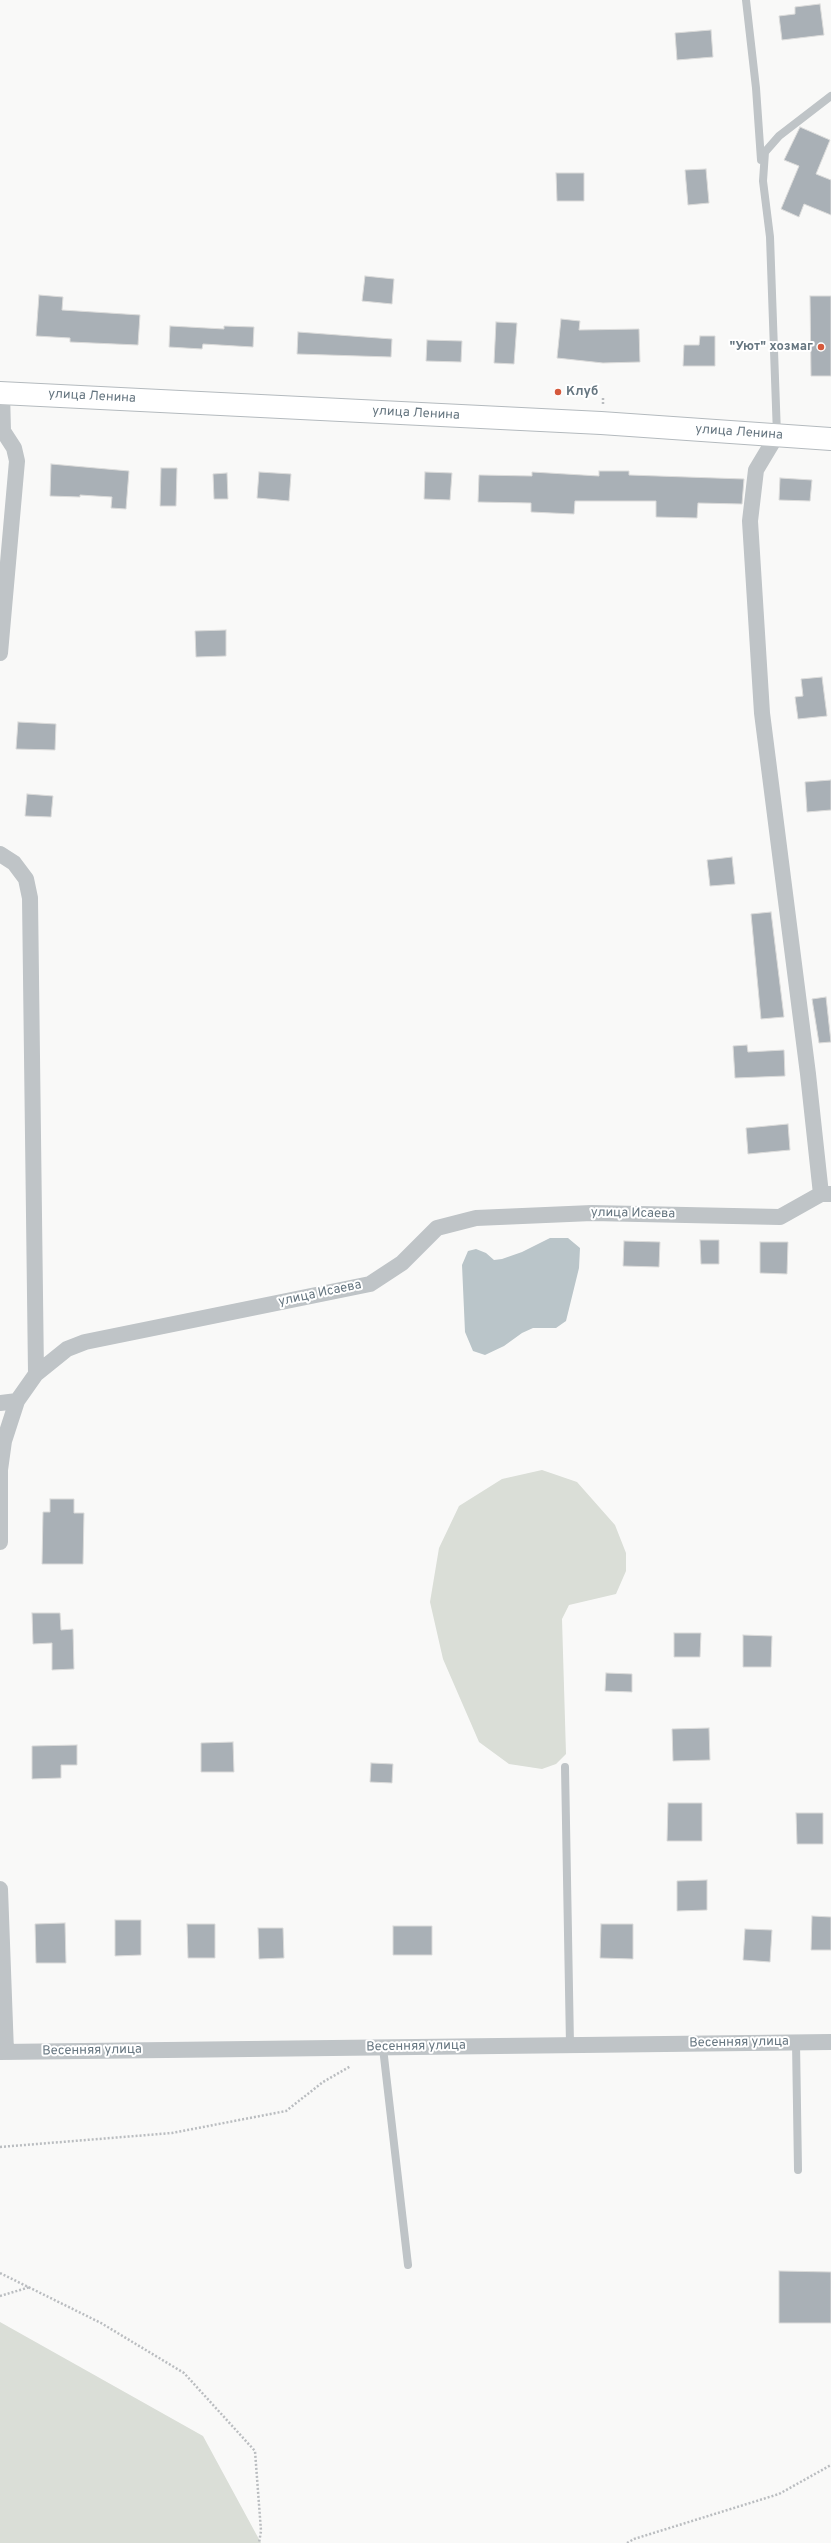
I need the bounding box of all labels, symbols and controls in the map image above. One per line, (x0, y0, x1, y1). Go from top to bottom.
place label: "Уют" хозмаг (729, 339, 813, 355)
marker: "Уют" хозмаг (816, 342, 826, 352)
place label: Клуб (566, 384, 598, 400)
street label: улица Ленина (48, 387, 136, 407)
marker: Клуб (553, 387, 563, 397)
street label: улица Ленина (372, 404, 460, 424)
street label: улица Ленина (695, 422, 783, 444)
street label: улица Исаева (591, 1205, 675, 1223)
street label: улица Исаева (277, 1278, 363, 1310)
street label: Весенняя улица (689, 2034, 789, 2052)
street label: Весенняя улица (366, 2038, 466, 2056)
street label: Весенняя улица (42, 2042, 142, 2060)

